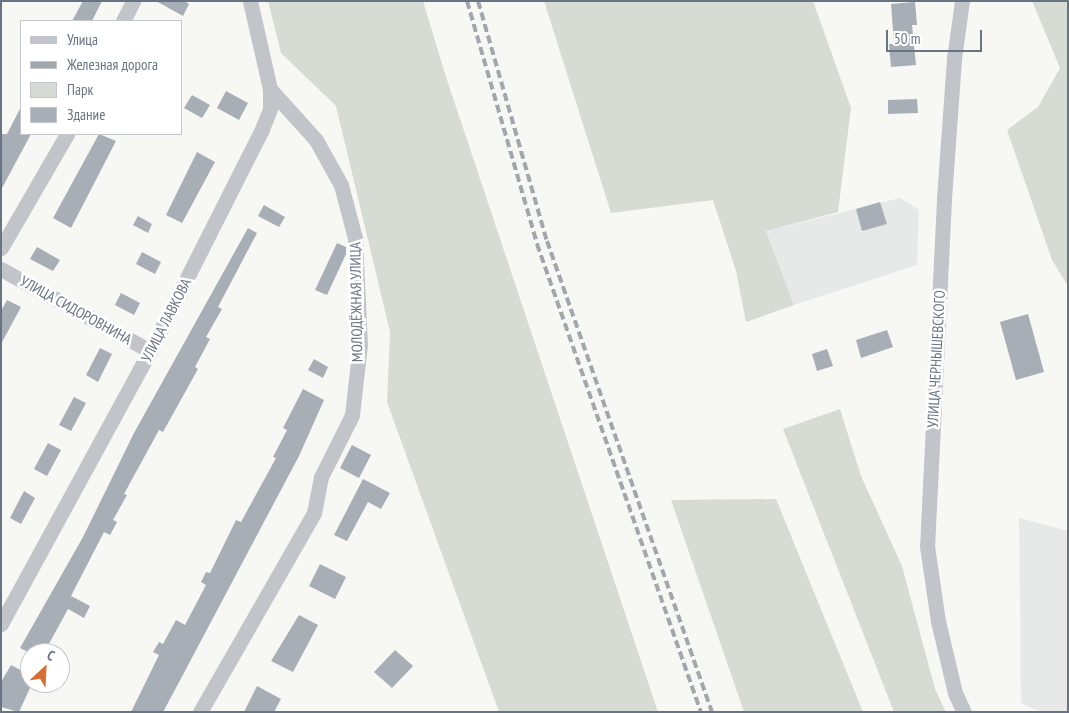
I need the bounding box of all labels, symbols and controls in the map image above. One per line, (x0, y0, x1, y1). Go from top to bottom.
legend (20, 20, 182, 135)
scale bar (889, 20, 985, 52)
text: 50 m (894, 29, 920, 48)
text: Улица (67, 30, 98, 49)
text: Железная дорога (67, 55, 158, 74)
text: Парк (67, 80, 93, 99)
text: Здание (67, 105, 105, 124)
street label: МОЛОДЁЖНАЯ УЛИЦА (346, 242, 366, 362)
street label: УЛИЦА СИДОРОВНИНА (17, 272, 135, 348)
street label: УЛИЦА ЛАВКОВА (137, 275, 195, 365)
street label: УЛИЦА ЧЕРНЫШЕВСКОГО (923, 289, 949, 429)
north arrow (20, 643, 70, 693)
text: С (44, 646, 58, 665)

